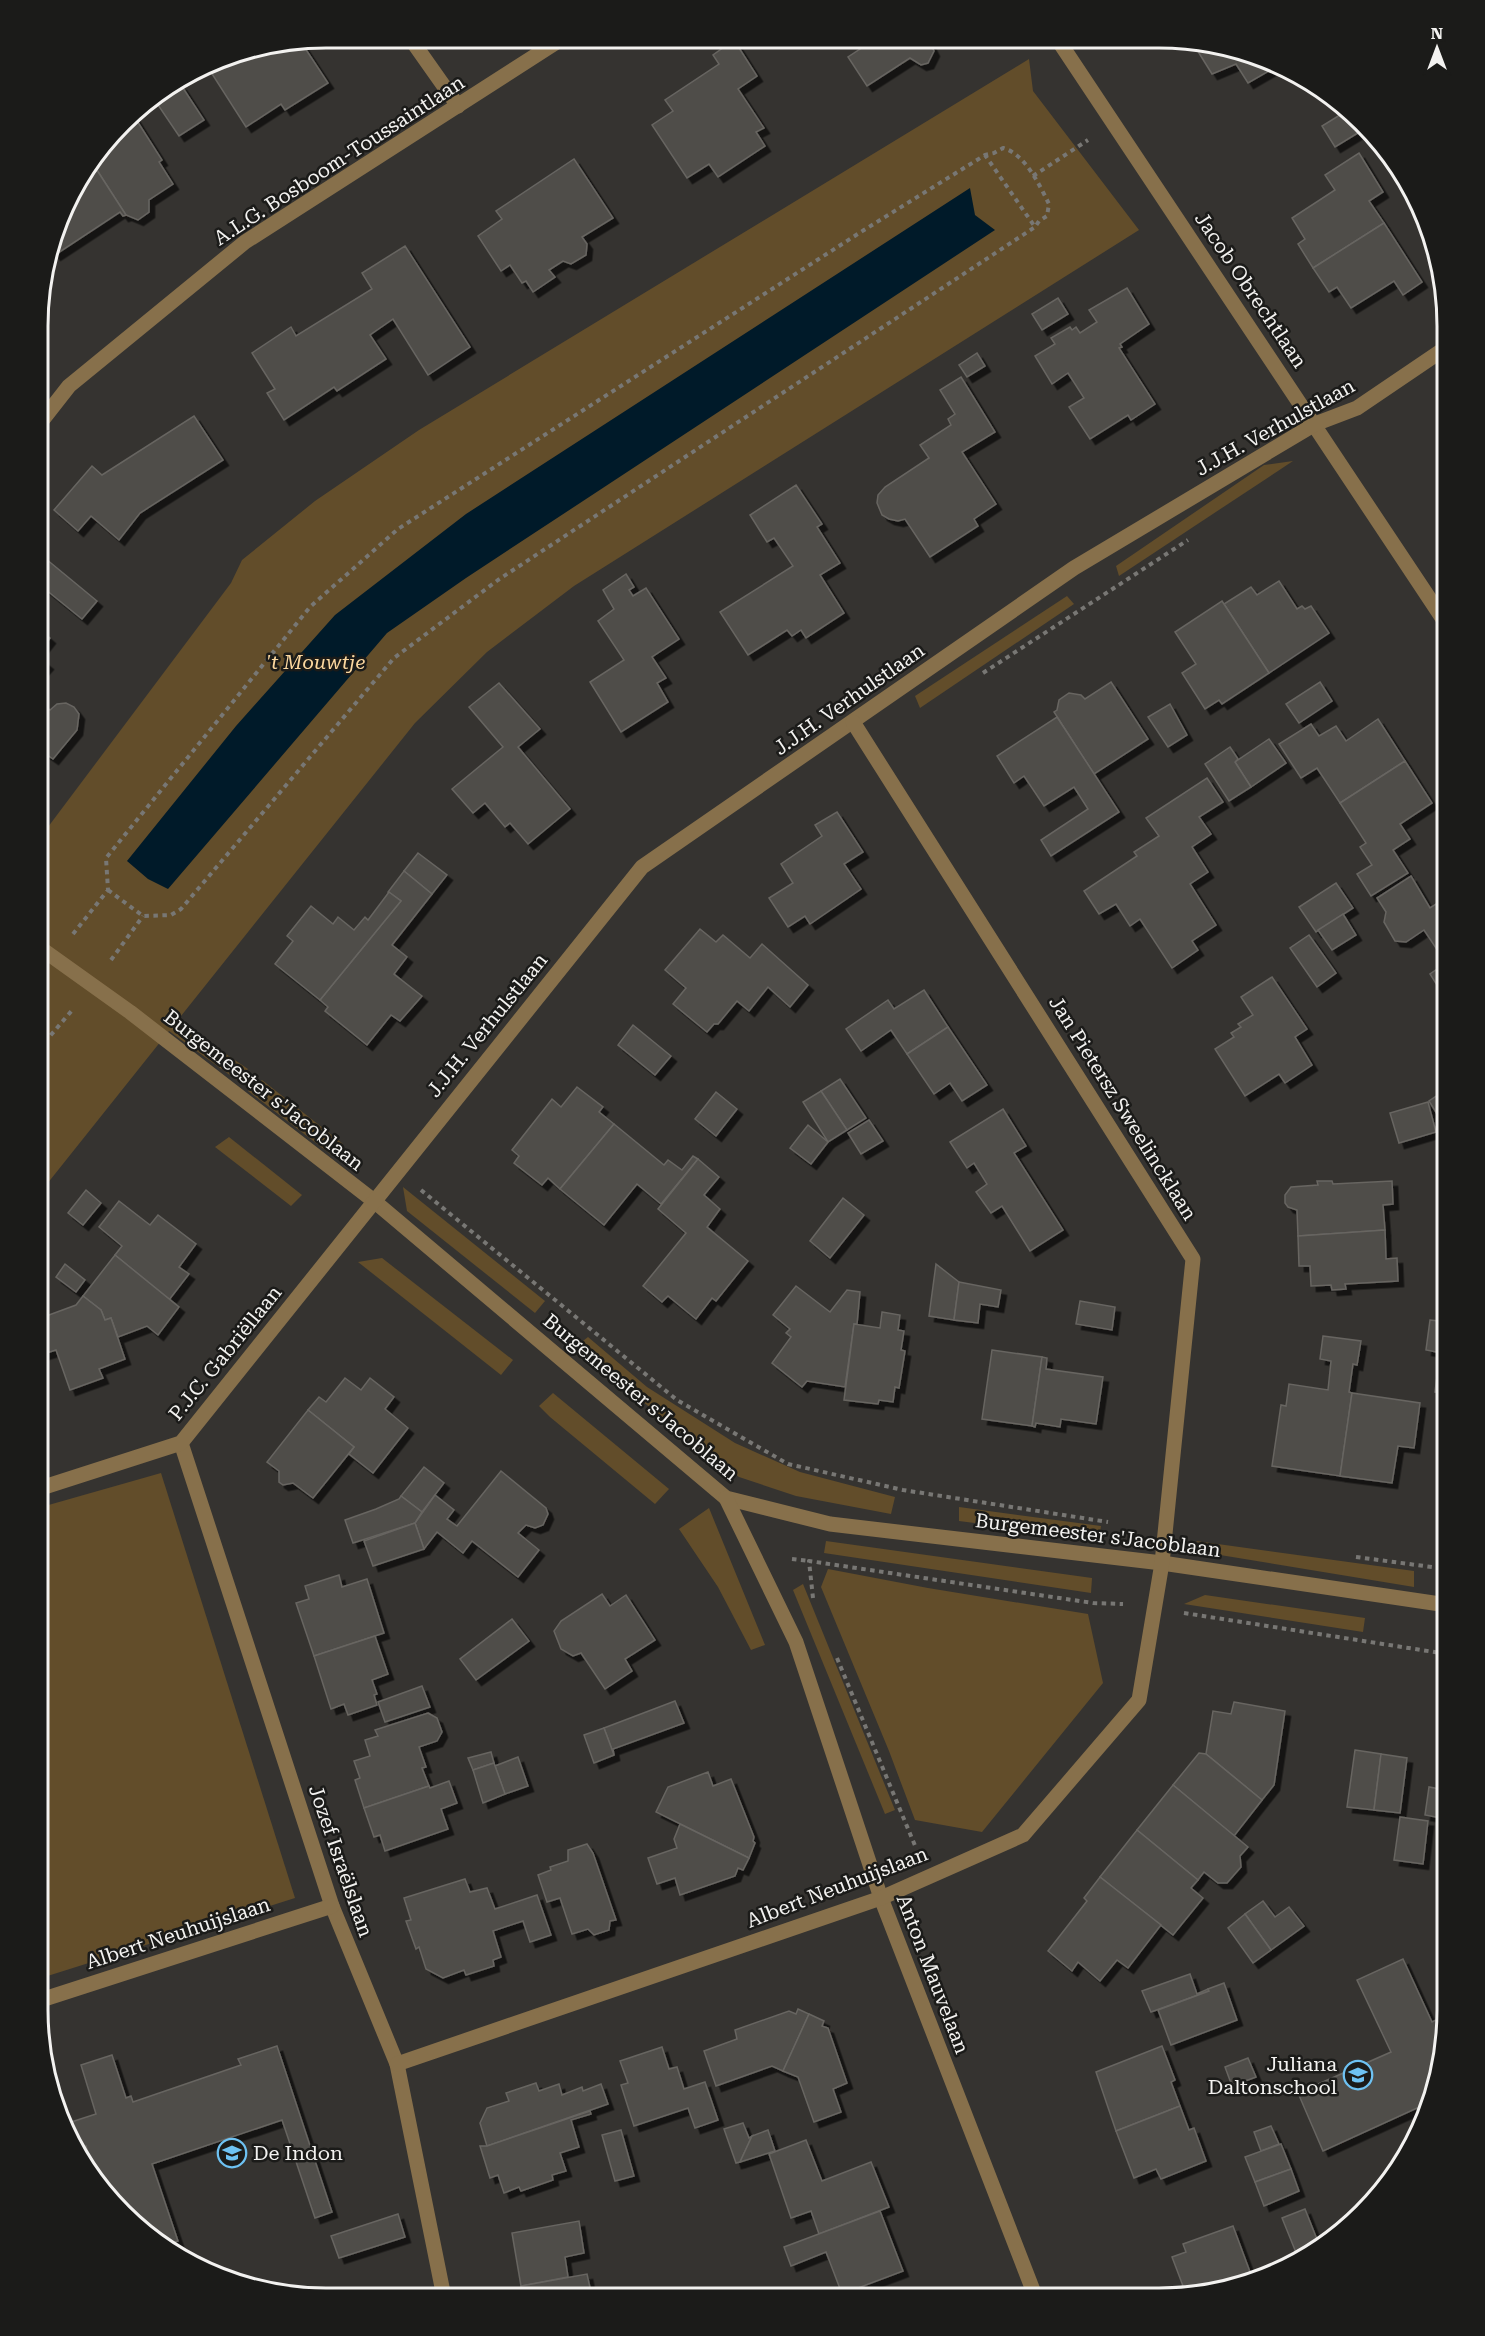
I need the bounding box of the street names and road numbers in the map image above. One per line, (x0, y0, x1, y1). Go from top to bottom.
street label: A.L.G. Bosboom-Toussaintlaan (209, 70, 469, 250)
street label: Jacob Obrechtlaan (1190, 207, 1312, 373)
street label: J.J.H. Verhulstlaan (1191, 373, 1359, 481)
street label: J.J.H. Verhulstlaan (769, 638, 929, 760)
street label: J.J.H. Verhulstlaan (422, 948, 552, 1102)
street label: Jan Pietersz Sweelincklaan (1044, 991, 1202, 1225)
street label: Burgemeester s'Jacoblaan (159, 1004, 369, 1176)
street label: P.J.C. Gabriëllaan (163, 1281, 287, 1425)
street label: Burgemeester s'Jacoblaan (539, 1308, 743, 1486)
street label: Burgemeester s'Jacoblaan (974, 1508, 1222, 1562)
street label: Jozef Israëlslaan (304, 1782, 378, 1940)
street label: Albert Neuhuijslaan (743, 1841, 931, 1933)
street label: Anton Mauvelaan (892, 1891, 975, 2057)
street label: Albert Neuhuijslaan (83, 1892, 273, 1974)

